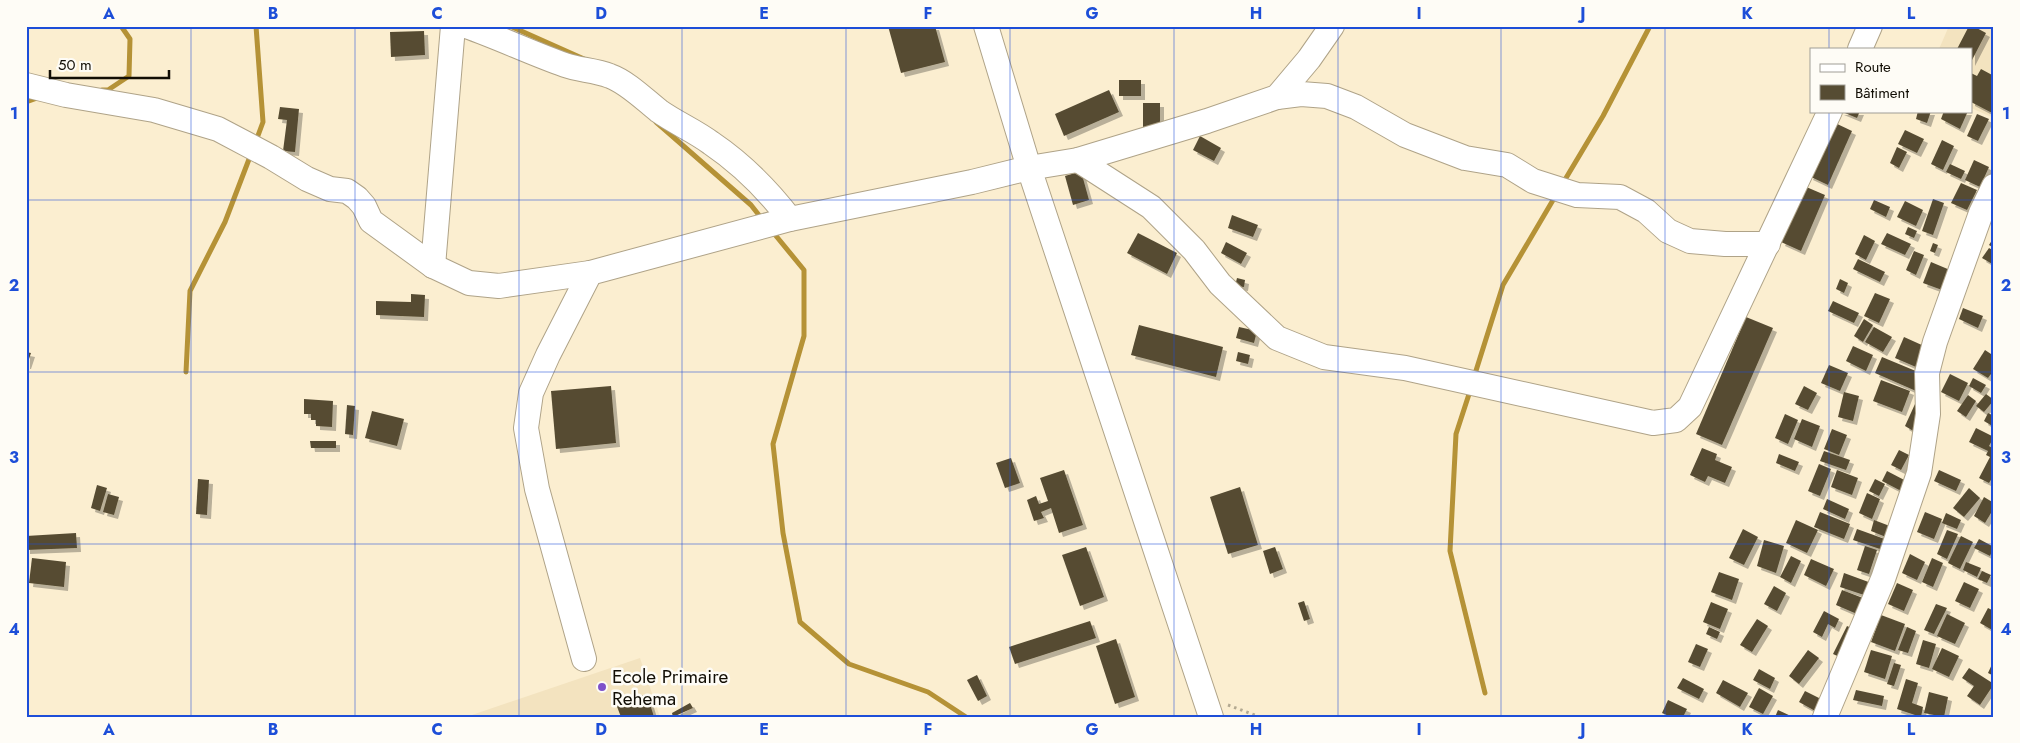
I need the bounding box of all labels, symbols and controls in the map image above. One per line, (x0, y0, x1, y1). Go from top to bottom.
text: A (102, 2, 115, 25)
text: B (268, 2, 278, 25)
text: C (431, 2, 443, 25)
text: D (595, 2, 607, 25)
text: E (759, 2, 769, 25)
text: F (924, 2, 932, 25)
text: G (1085, 2, 1099, 25)
text: H (1250, 2, 1262, 25)
text: I (1416, 2, 1422, 25)
text: J (1577, 2, 1586, 25)
text: K (1741, 2, 1753, 25)
text: L (1907, 2, 1916, 25)
scale bar (50, 48, 169, 80)
legend (1810, 48, 1972, 112)
text: 50 m (58, 54, 92, 76)
text: Route (1855, 56, 1891, 78)
text: Bâtiment (1855, 82, 1909, 104)
text: 1 (10, 102, 18, 125)
text: 1 (2002, 102, 2010, 125)
text: 2 (9, 274, 19, 297)
text: 2 (2001, 274, 2011, 297)
text: 3 (9, 446, 19, 469)
text: 3 (2001, 446, 2011, 469)
text: 4 (8, 618, 20, 641)
text: 4 (2000, 618, 2012, 641)
place label: Ecole Primaire Rehema (612, 663, 728, 712)
marker: Ecole Primaire Rehema (596, 681, 608, 693)
text: A (102, 718, 115, 741)
text: B (268, 718, 278, 741)
text: C (431, 718, 443, 741)
text: D (595, 718, 607, 741)
text: E (759, 718, 769, 741)
text: F (924, 718, 932, 741)
text: G (1085, 718, 1099, 741)
text: H (1250, 718, 1262, 741)
text: I (1416, 718, 1422, 741)
text: J (1577, 718, 1586, 741)
text: K (1741, 718, 1753, 741)
text: L (1907, 718, 1916, 741)

